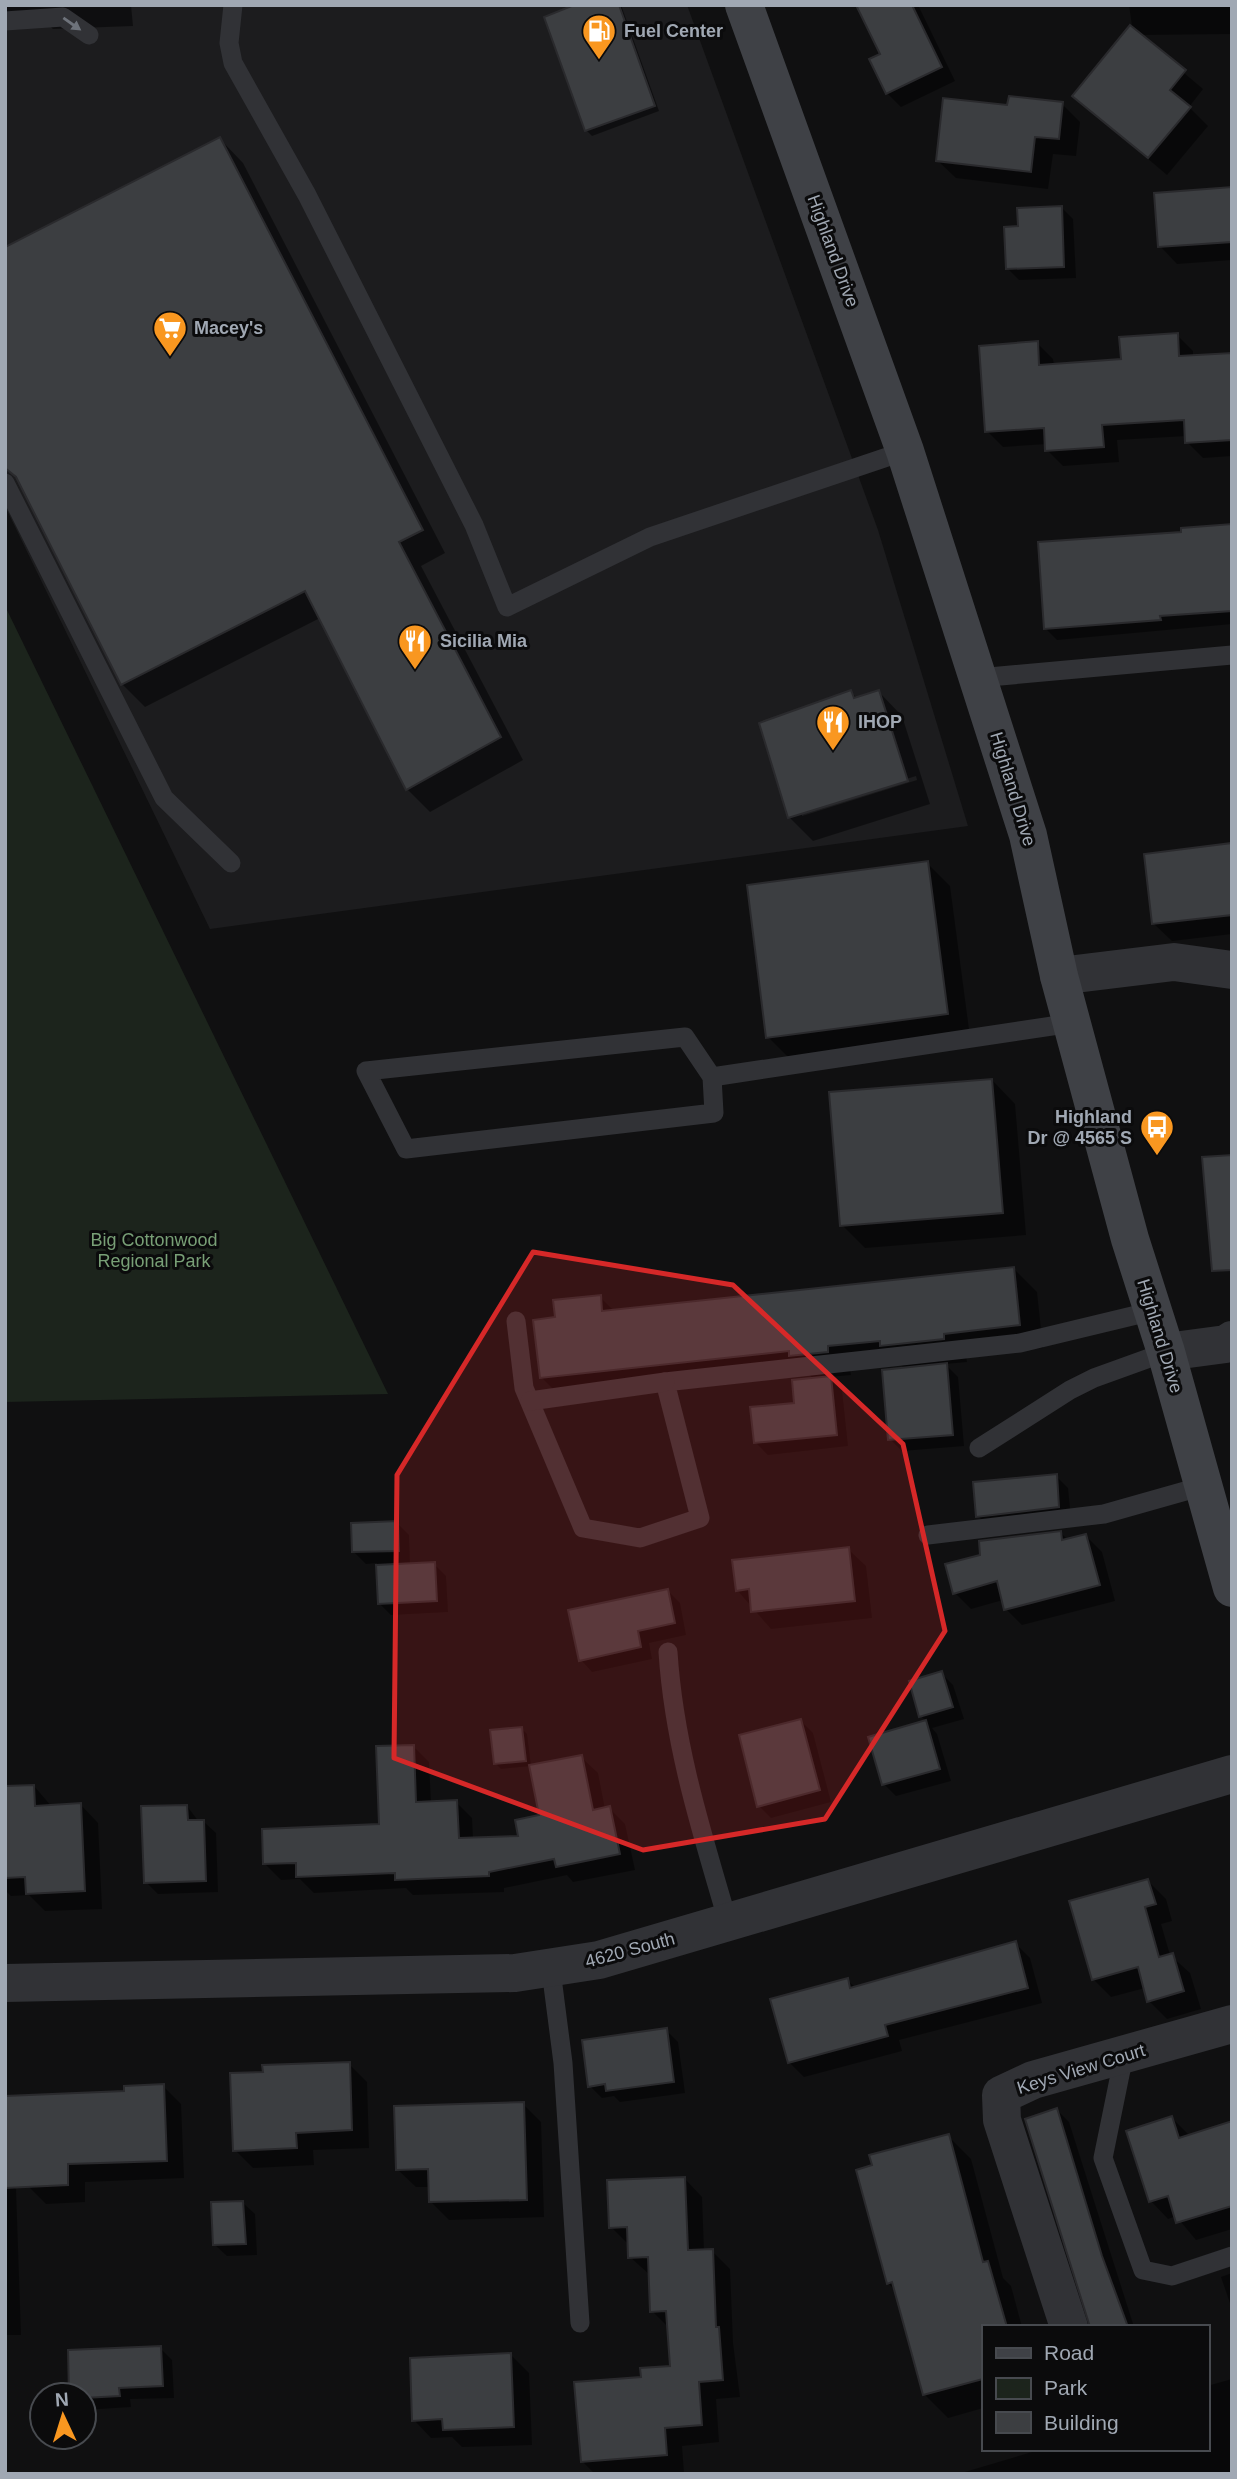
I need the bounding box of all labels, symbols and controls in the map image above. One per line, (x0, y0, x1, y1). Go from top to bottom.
fuel station icon: Fuel Center (580, 12, 618, 61)
one-way arrow (63, 17, 81, 31)
place label: Fuel Center (624, 21, 723, 41)
street label: Highland Drive (803, 192, 863, 310)
supermarket icon: Macey's (151, 309, 189, 358)
place label: Macey's (194, 318, 263, 338)
restaurant icon: Sicilia Mia (396, 622, 434, 671)
place label: Sicilia Mia (440, 631, 528, 651)
restaurant icon: IHOP (814, 703, 852, 752)
place label: IHOP (858, 712, 902, 732)
street label: Highland Drive (986, 730, 1040, 848)
place label: Highland Dr @ 4565 S (1027, 1107, 1132, 1148)
bus stop icon: Highland Dr @ 4565 S (1138, 1108, 1176, 1157)
park label: Big Cottonwood Regional Park (90, 1230, 218, 1271)
street label: Highland Drive (1133, 1277, 1187, 1395)
street label: 4620 South (583, 1928, 677, 1972)
street label: Keys View Court (1015, 2040, 1147, 2098)
legend (982, 2325, 1209, 2451)
text: Road (1044, 2341, 1094, 2364)
text: Park (1044, 2376, 1088, 2399)
north arrow (28, 2381, 98, 2451)
text: N (54, 2389, 69, 2410)
text: Building (1044, 2411, 1119, 2434)

